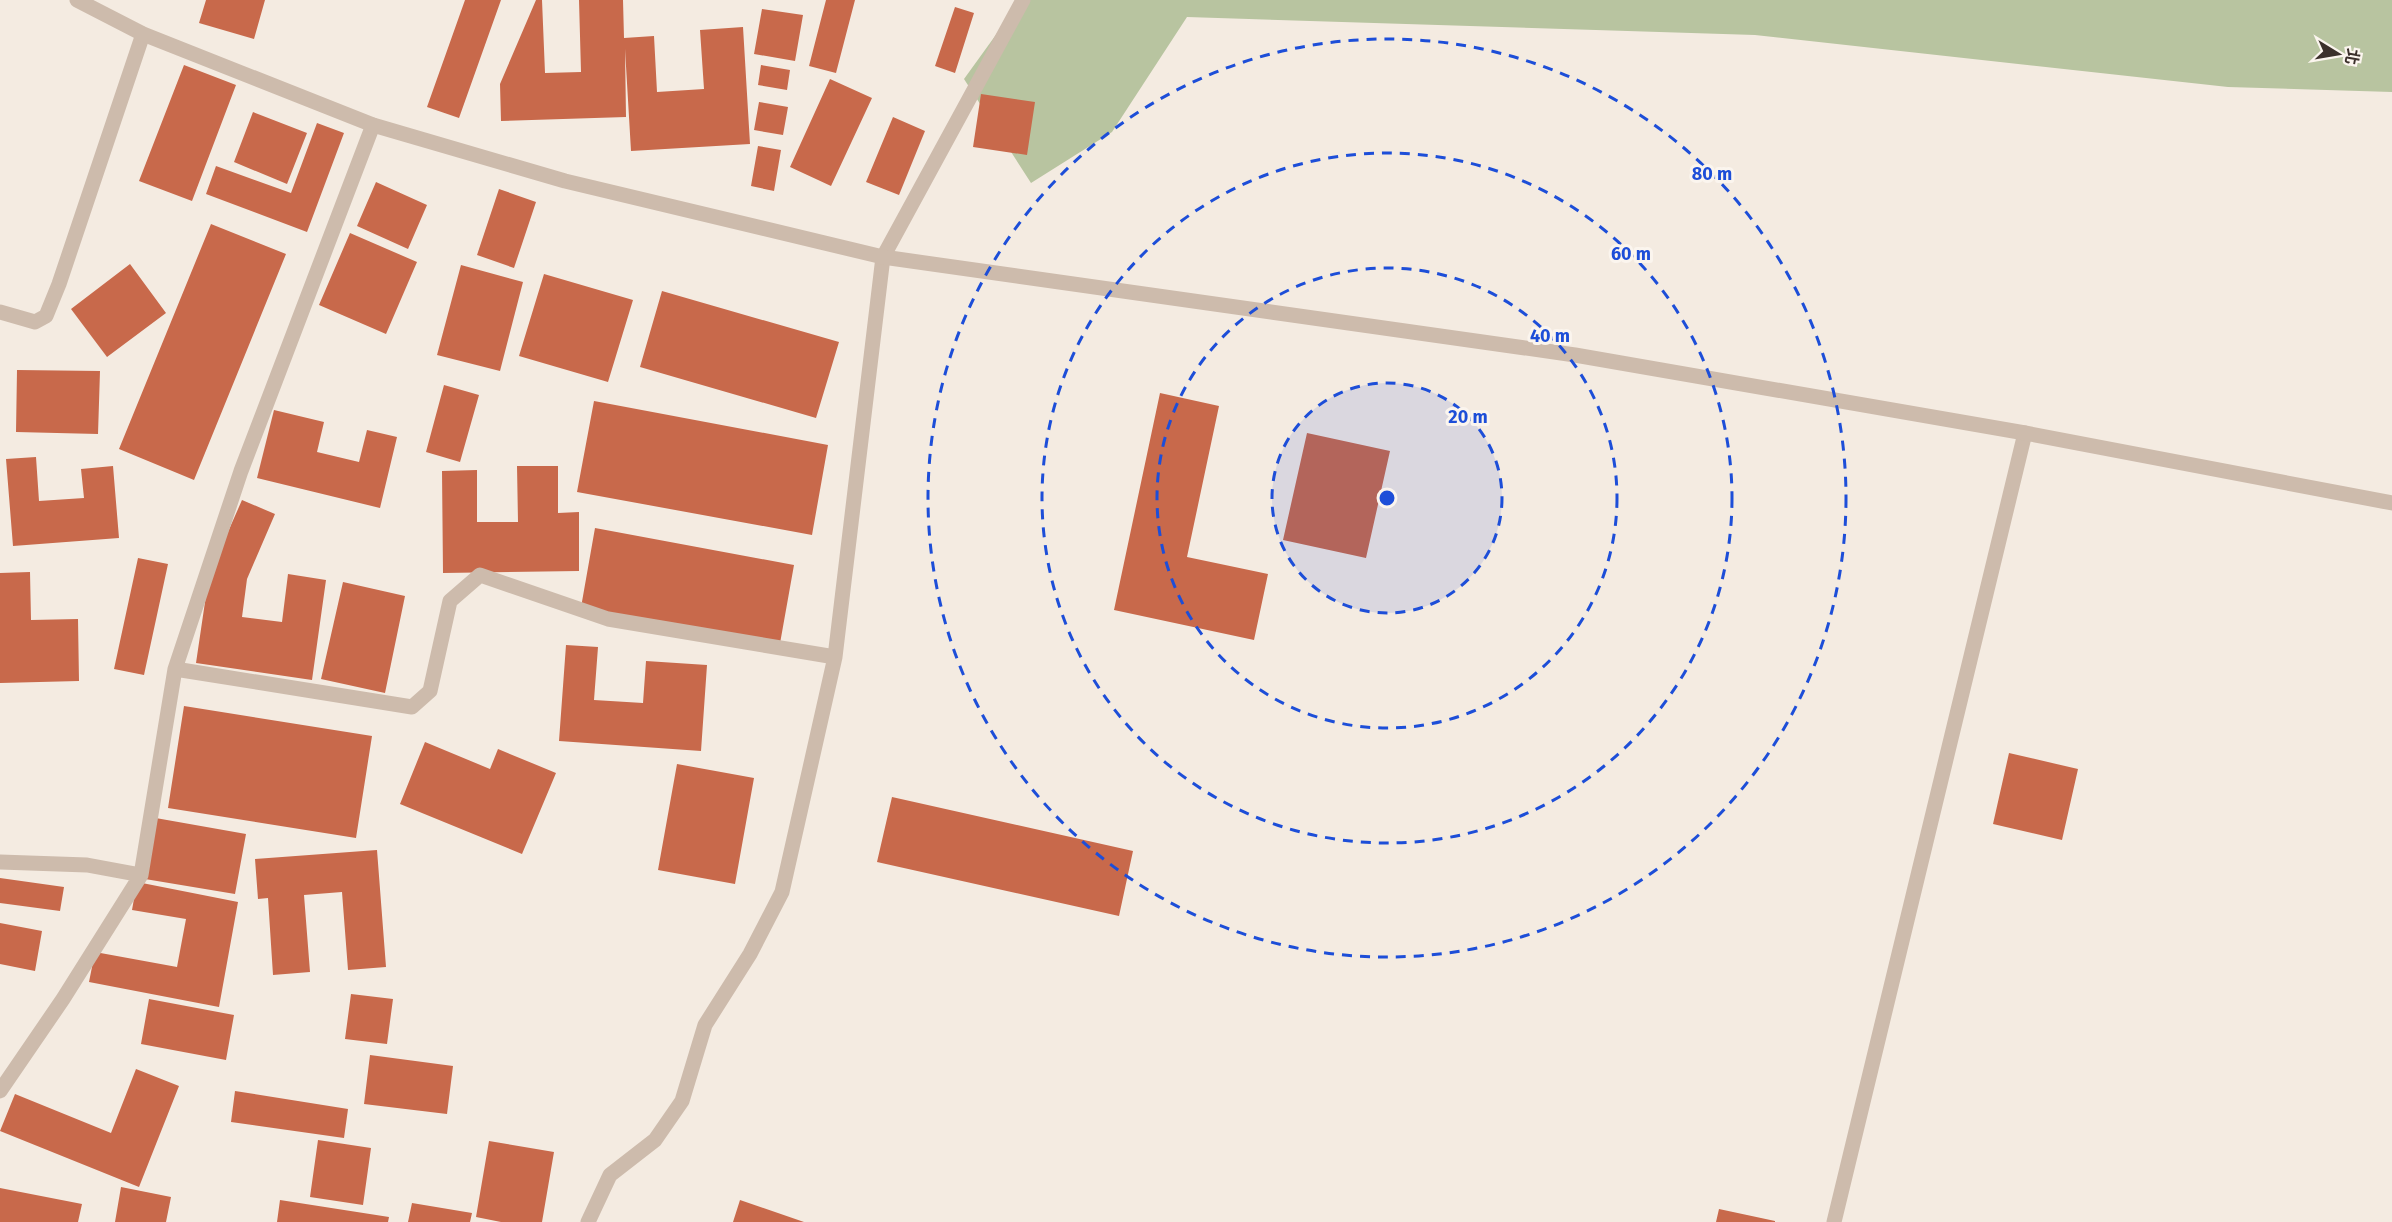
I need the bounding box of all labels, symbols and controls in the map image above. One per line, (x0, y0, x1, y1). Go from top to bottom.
north arrow (2308, 24, 2368, 84)
text: 北 (2341, 47, 2363, 66)
text: 80 m (1692, 163, 1732, 185)
text: 60 m (1611, 243, 1651, 265)
text: 40 m (1530, 325, 1570, 347)
text: 20 m (1448, 406, 1488, 428)
centre of rings (1377, 488, 1397, 508)

